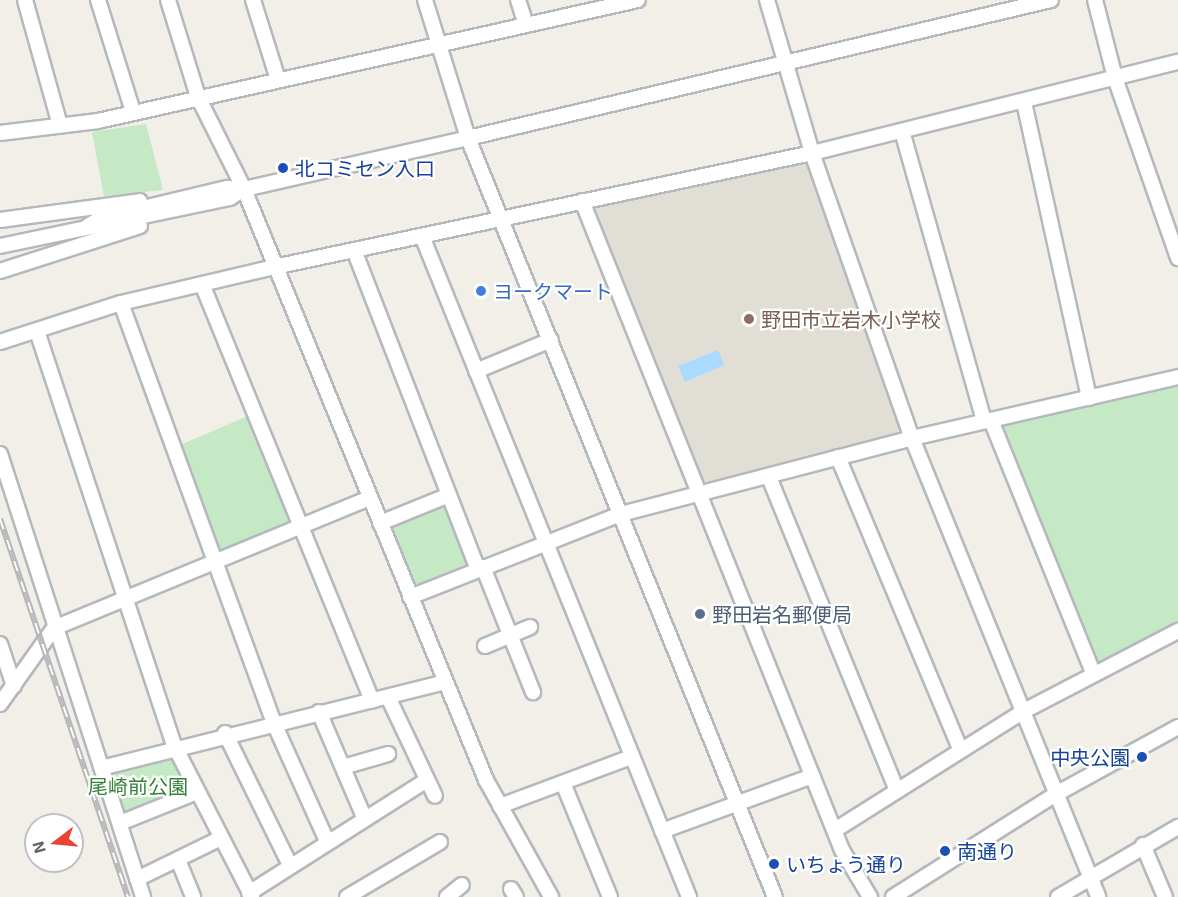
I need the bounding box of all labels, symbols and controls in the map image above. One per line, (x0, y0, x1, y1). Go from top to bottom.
place label: 北コミセン入口 (295, 156, 435, 180)
marker: 北コミセン入口 (276, 161, 290, 175)
place label: ヨークマート (493, 279, 613, 303)
marker: ヨークマート (474, 284, 488, 298)
place label: 野田市立岩木小学校 (761, 307, 941, 331)
marker: 野田市立岩木小学校 (742, 312, 756, 326)
place label: 野田岩名郵便局 (712, 602, 852, 626)
marker: 野田岩名郵便局 (693, 607, 707, 621)
place label: 中央公園 (1050, 745, 1130, 769)
marker: 中央公園 (1135, 750, 1149, 764)
park label: 尾崎前公園 (88, 774, 188, 798)
north arrow (24, 813, 84, 873)
text: N (27, 839, 49, 856)
place label: 南通り (957, 839, 1017, 863)
marker: 南通り (938, 844, 952, 858)
place label: いちょう通り (786, 852, 906, 876)
marker: いちょう通り (767, 857, 781, 871)

